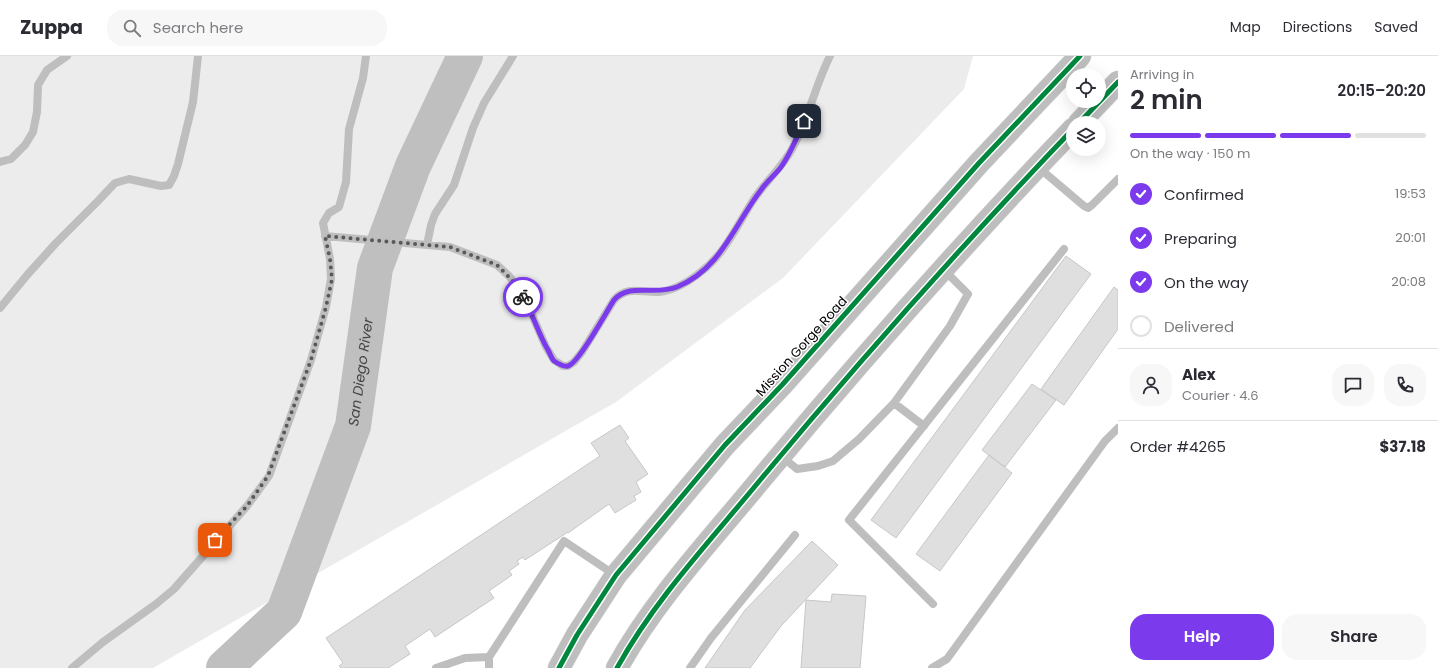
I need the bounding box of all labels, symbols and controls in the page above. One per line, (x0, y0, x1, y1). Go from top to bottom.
search box (107, 10, 387, 46)
text: Zuppa (20, 14, 83, 41)
icon: search (121, 17, 143, 39)
text: Search here (153, 17, 243, 38)
text: Map (1230, 17, 1261, 37)
text: Directions (1283, 17, 1352, 37)
text: Saved (1374, 17, 1418, 37)
text: Arriving in (1130, 65, 1194, 84)
map controls (1066, 68, 1106, 156)
button: locate (1066, 68, 1106, 108)
text: 20:15–20:20 (1338, 80, 1426, 101)
text: 2 min (1130, 82, 1203, 118)
pin (787, 104, 821, 138)
icon: home (793, 110, 815, 132)
button: layers (1066, 116, 1106, 156)
text: On the way · 150 m (1130, 144, 1250, 163)
icon: check (1130, 183, 1152, 205)
text: Confirmed (1164, 184, 1244, 205)
text: 19:53 (1395, 184, 1426, 203)
icon: check (1130, 227, 1152, 249)
text: Preparing (1164, 228, 1237, 249)
text: 20:01 (1395, 228, 1426, 247)
icon: check (1130, 271, 1152, 293)
text: On the way (1164, 272, 1249, 293)
text: 20:08 (1391, 272, 1426, 291)
courier (503, 277, 543, 317)
icon: bike (512, 286, 534, 308)
street label: Mission Gorge Road (751, 292, 851, 401)
water label: San Diego River (343, 316, 378, 427)
text: Delivered (1164, 316, 1234, 337)
button: person (1130, 364, 1172, 406)
text: Alex (1182, 364, 1216, 385)
button: chat (1332, 364, 1374, 406)
button: phone (1384, 364, 1426, 406)
text: Courier · 4.6 (1182, 386, 1259, 405)
text: Order #4265 (1130, 436, 1226, 457)
text: $37.18 (1379, 436, 1426, 457)
pin (198, 523, 232, 557)
icon: bag (204, 529, 226, 551)
button: Help (1130, 614, 1274, 660)
button: Share (1282, 614, 1426, 660)

